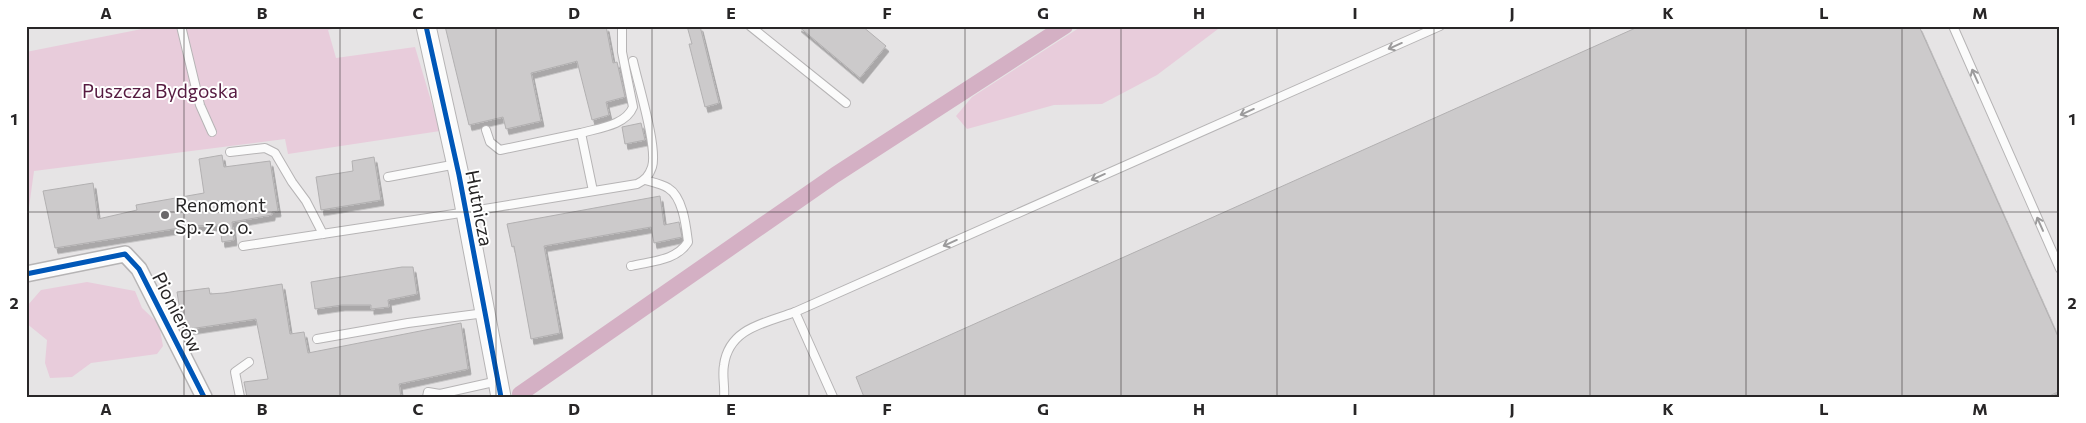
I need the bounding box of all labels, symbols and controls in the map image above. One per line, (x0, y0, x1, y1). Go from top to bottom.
text: A (100, 3, 112, 22)
text: B (257, 3, 268, 22)
text: C (413, 3, 424, 22)
text: D (568, 3, 580, 22)
text: E (726, 3, 736, 22)
text: F (882, 3, 892, 22)
text: G (1037, 3, 1049, 22)
text: H (1193, 3, 1205, 22)
text: I (1352, 3, 1358, 22)
text: J (1509, 3, 1515, 22)
text: K (1662, 3, 1674, 22)
text: L (1819, 3, 1829, 22)
text: M (1972, 3, 1988, 22)
one-way arrow (1388, 42, 1403, 51)
one-way arrow (1969, 69, 1979, 84)
park label: Puszcza Bydgoska (82, 79, 238, 102)
one-way arrow (1240, 107, 1255, 117)
text: 1 (10, 109, 18, 128)
text: 1 (2068, 109, 2076, 128)
street label: Hutnicza (461, 168, 499, 248)
one-way arrow (1091, 173, 1106, 183)
place label: Renomont Sp. z o. o. (175, 193, 266, 238)
marker: Renomont Sp. z o. o. (159, 209, 171, 221)
one-way arrow (2035, 217, 2045, 232)
one-way arrow (943, 239, 958, 249)
street label: Pionierów (148, 268, 208, 356)
text: 2 (9, 293, 19, 312)
text: 2 (2067, 293, 2077, 312)
text: A (100, 399, 112, 418)
text: B (257, 399, 268, 418)
text: C (413, 399, 424, 418)
text: D (568, 399, 580, 418)
text: E (726, 399, 736, 418)
text: F (882, 399, 892, 418)
text: G (1037, 399, 1049, 418)
text: H (1193, 399, 1205, 418)
text: I (1352, 399, 1358, 418)
text: J (1509, 399, 1515, 418)
text: K (1662, 399, 1674, 418)
text: L (1819, 399, 1829, 418)
text: M (1972, 399, 1988, 418)

